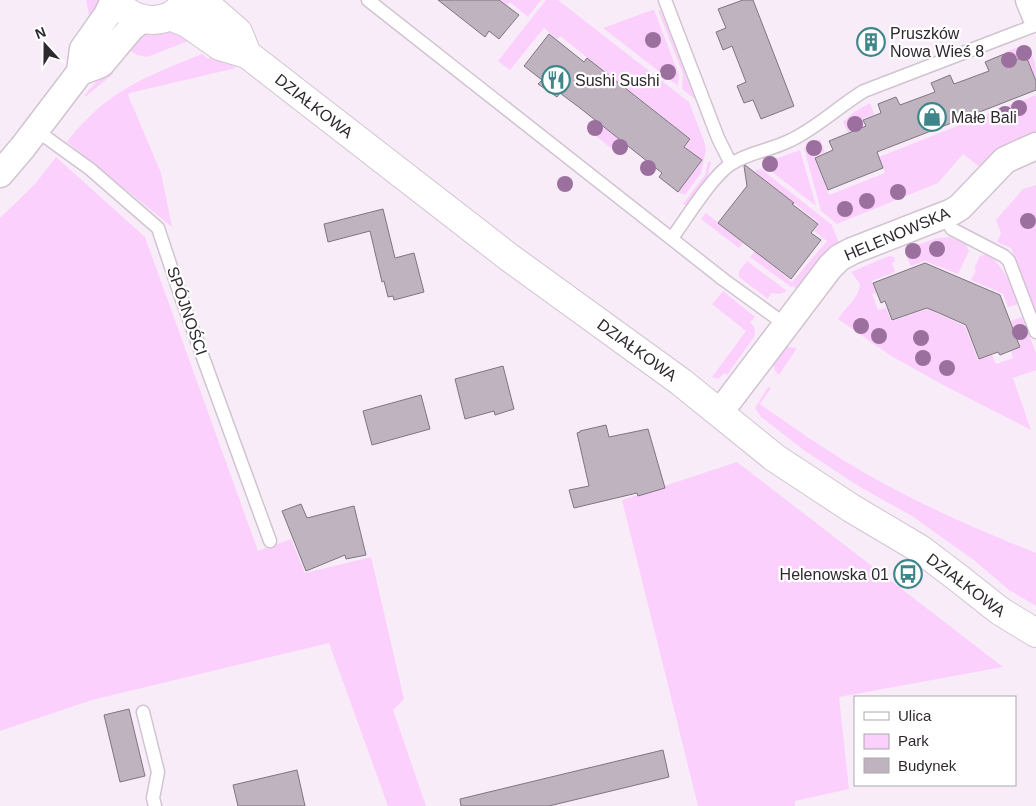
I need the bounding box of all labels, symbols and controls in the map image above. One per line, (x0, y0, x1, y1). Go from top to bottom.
north arrow (20, 20, 70, 70)
text: N (33, 24, 48, 42)
place label: Pruszków Nowa Wieś 8 (890, 25, 984, 60)
building icon: Pruszków Nowa Wieś 8 (856, 27, 886, 57)
restaurant icon: Sushi Sushi (541, 65, 571, 95)
street label: DZIAŁKOWA (272, 70, 356, 142)
place label: Sushi Sushi (575, 72, 660, 89)
shop icon: Małe Bali (917, 102, 947, 132)
place label: Małe Bali (951, 109, 1017, 126)
street label: HELENOWSKA (842, 204, 953, 264)
street label: SPÓJNOŚCI (164, 264, 211, 357)
street label: DZIAŁKOWA (594, 316, 680, 385)
street label: DZIAŁKOWA (923, 550, 1009, 620)
bus stop icon: Helenowska 01 (893, 559, 923, 589)
place label: Helenowska 01 (780, 566, 889, 583)
legend (854, 696, 1016, 786)
text: Ulica (898, 707, 932, 724)
text: Park (898, 732, 929, 749)
text: Budynek (898, 757, 957, 774)

